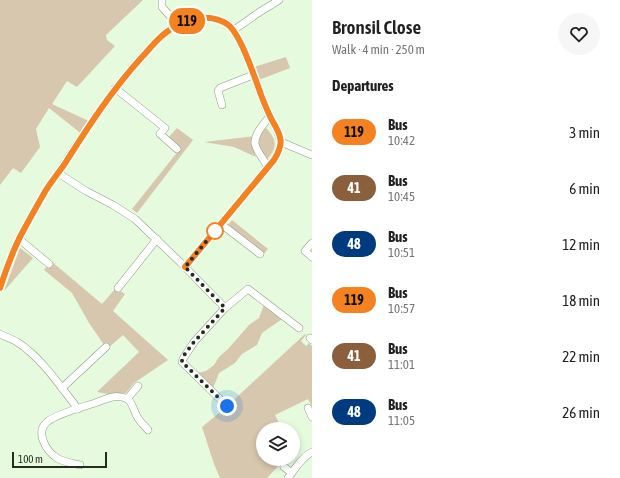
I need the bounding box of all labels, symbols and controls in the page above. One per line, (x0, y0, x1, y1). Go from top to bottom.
line badge: 119 (164, 8, 210, 34)
text: 119 (177, 13, 197, 29)
button: heart (558, 13, 600, 55)
text: Bronsil Close (332, 16, 421, 38)
text: Walk · 4 min · 250 m (332, 42, 425, 57)
text: Departures (332, 77, 394, 94)
text: Bus (388, 116, 408, 133)
text: 119 (344, 124, 364, 140)
text: 3 min (569, 124, 600, 141)
text: 10:42 (388, 133, 415, 148)
text: Bus (388, 172, 408, 189)
text: 41 (347, 180, 361, 196)
text: 6 min (569, 180, 600, 197)
text: 10:45 (388, 189, 415, 204)
unlabelled marker (206, 222, 224, 240)
text: Bus (388, 228, 408, 245)
text: 48 (347, 236, 361, 252)
text: 12 min (562, 236, 600, 253)
text: 10:51 (388, 245, 415, 260)
text: Bus (388, 284, 408, 301)
text: 119 (344, 292, 364, 308)
text: 18 min (562, 292, 600, 309)
text: 10:57 (388, 301, 415, 316)
text: Bus (388, 340, 408, 357)
text: 41 (347, 348, 361, 364)
text: 22 min (562, 348, 600, 365)
text: 11:01 (388, 357, 415, 372)
your location (217, 396, 237, 416)
text: Bus (388, 396, 408, 413)
text: 48 (347, 404, 361, 420)
text: 26 min (562, 404, 600, 421)
text: 11:05 (388, 413, 415, 428)
map controls (256, 422, 300, 466)
button: layers (256, 422, 300, 466)
scale bar (12, 450, 107, 469)
text: 100 m (18, 453, 43, 465)

